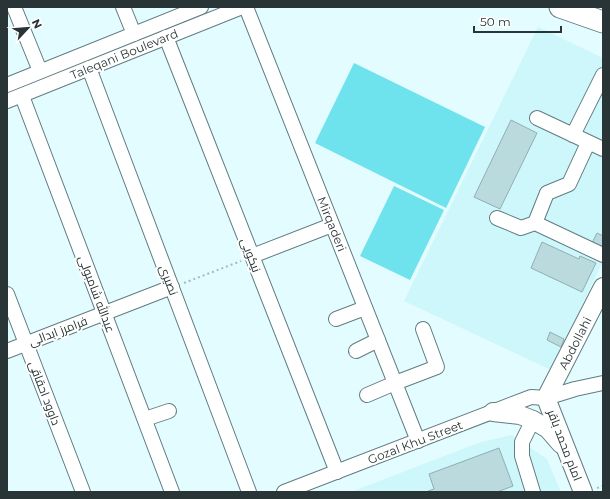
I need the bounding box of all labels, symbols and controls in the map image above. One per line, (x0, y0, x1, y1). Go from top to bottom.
north arrow (8, 8, 48, 48)
scale bar (474, 8, 561, 34)
text: 50 m (480, 14, 511, 29)
text: N (29, 17, 45, 31)
street label: Taleqani Boulevard (68, 26, 180, 82)
street label: Mirqaderi (314, 194, 350, 254)
street label: نیکویی (238, 236, 264, 274)
street label: عبدالله شامبولی (75, 253, 119, 335)
street label: نصیری (156, 263, 182, 297)
street label: فرامرز ابدالی (27, 313, 89, 349)
street label: Abdollahi (555, 314, 595, 372)
street label: داوود احقاقی (26, 359, 64, 427)
street label: امام محمد باقر (543, 406, 586, 483)
street label: Gozal Khu Street (365, 417, 465, 467)

